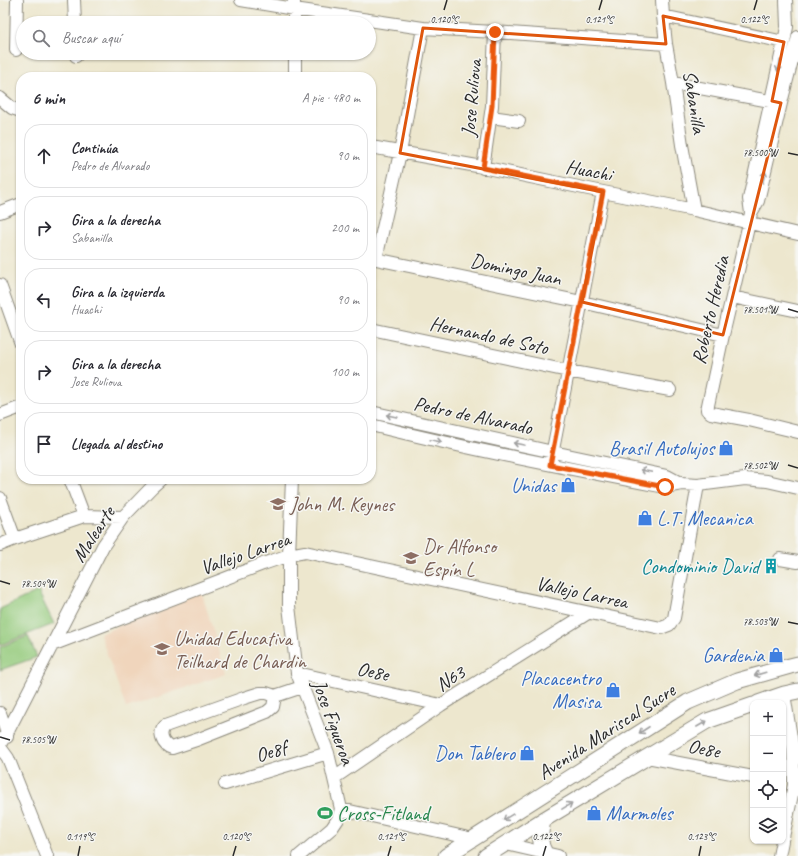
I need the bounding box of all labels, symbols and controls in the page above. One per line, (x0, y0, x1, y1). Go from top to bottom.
text: 0.120°S (430, 13, 460, 26)
text: 0.121°S (585, 13, 615, 26)
text: 0.122°S (740, 13, 770, 26)
search box (16, 16, 376, 60)
route end (486, 23, 504, 41)
icon: search (30, 27, 52, 49)
text: Buscar aquí (62, 29, 121, 48)
street label: Jose Ruliova (456, 57, 487, 139)
one-way arrow (775, 59, 783, 72)
street label: Sabanilla (677, 69, 712, 136)
text: 6 min (32, 88, 65, 109)
text: A pie · 480 m (302, 90, 360, 106)
text: Continúa (71, 139, 118, 158)
icon: ahead (33, 145, 55, 167)
text: 78.500°W (743, 146, 779, 159)
text: 90 m (337, 148, 359, 164)
street label: Huachi (564, 154, 616, 188)
text: Pedro de Alvarado (71, 158, 149, 174)
one-way arrow (760, 171, 768, 184)
text: Gira a la derecha (71, 211, 160, 230)
icon: right (33, 217, 55, 239)
text: 200 m (331, 220, 359, 236)
text: Sabanilla (71, 230, 112, 246)
street label: Domingo Juan (468, 248, 564, 291)
street label: Roberto Heredia (686, 252, 735, 367)
text: Gira a la izquierda (71, 283, 164, 302)
icon: left (33, 289, 55, 311)
text: 90 m (337, 292, 359, 308)
text: Huachi (71, 302, 101, 318)
text: 78.501°W (743, 303, 779, 316)
street label: Hernando de Soto (427, 311, 551, 360)
text: Gira a la derecha (71, 355, 160, 374)
icon: right (33, 361, 55, 383)
text: 100 m (331, 364, 359, 380)
text: Jose Ruliova (71, 374, 121, 390)
street label: Pedro de Alvarado (411, 391, 535, 440)
one-way arrow (386, 412, 399, 420)
icon: arrive (33, 433, 55, 455)
text: Llegada al destino (71, 435, 162, 454)
place label: Brasil Autolujos (609, 436, 716, 461)
one-way arrow (429, 437, 442, 445)
shop icon: Brasil Autolujos (717, 439, 735, 457)
one-way arrow (512, 440, 525, 448)
text: 78.502°W (743, 459, 779, 472)
one-way arrow (640, 467, 653, 475)
place label: Unidas (511, 473, 558, 498)
shop icon: Unidas (559, 476, 577, 494)
route start (656, 478, 674, 496)
place label: John M. Keynes (289, 492, 396, 517)
school or university icon: John M. Keynes (269, 495, 287, 513)
street label: Malearte (66, 500, 121, 567)
place label: L.T. Mecanica (657, 506, 754, 531)
shop icon: L.T. Mecanica (636, 509, 654, 527)
street label: Vallejo Larrea (197, 526, 295, 580)
place label: Dr Alfonso Espín L (423, 534, 498, 582)
school or university icon: Dr Alfonso Espín L (402, 549, 420, 567)
place label: Condominio David (641, 554, 762, 579)
building icon: Condominio David (762, 557, 780, 575)
street label: Vallejo Larrea (534, 571, 632, 615)
text: 78.504°W (21, 577, 57, 590)
text: 78.503°W (743, 615, 779, 628)
place label: Unidad Educativa Teilhard de Chardin (174, 626, 307, 674)
school or university icon: Unidad Educativa Teilhard de Chardin (153, 640, 171, 658)
place label: Gardenia (702, 643, 765, 668)
shop icon: Gardenia (767, 646, 785, 664)
street label: Oe8e (355, 656, 393, 687)
street label: N63 (431, 659, 471, 697)
place label: Placacentro Masisa (521, 666, 603, 714)
one-way arrow (754, 671, 767, 678)
street label: Jose Figueroa (306, 676, 361, 769)
street label: Avenida Mariscal Sucre (533, 677, 681, 785)
shop icon: Placacentro Masisa (604, 681, 622, 699)
map controls (750, 700, 786, 844)
button: + (750, 700, 786, 736)
one-way arrow (696, 720, 708, 728)
one-way arrow (639, 726, 650, 734)
text: 78.505°W (21, 733, 57, 746)
street label: Oe8e (686, 733, 723, 764)
street label: Oe8f (253, 734, 294, 768)
button: − (750, 736, 786, 772)
place label: Don Tablero (435, 741, 516, 766)
shop icon: Don Tablero (518, 744, 536, 762)
button: locate (750, 772, 786, 808)
place label: Cross-Fitland (337, 801, 432, 826)
one-way arrow (561, 801, 573, 809)
place label: Marmoles (606, 801, 675, 826)
sports icon: Cross-Fitland (316, 804, 334, 822)
shop icon: Marmoles (585, 804, 603, 822)
button: layers (750, 808, 786, 844)
one-way arrow (503, 813, 514, 821)
text: 0.119°S (66, 830, 96, 843)
text: 0.120°S (222, 830, 252, 843)
text: 0.121°S (377, 830, 407, 843)
text: 0.122°S (532, 830, 562, 843)
text: 0.123°S (687, 830, 717, 843)

